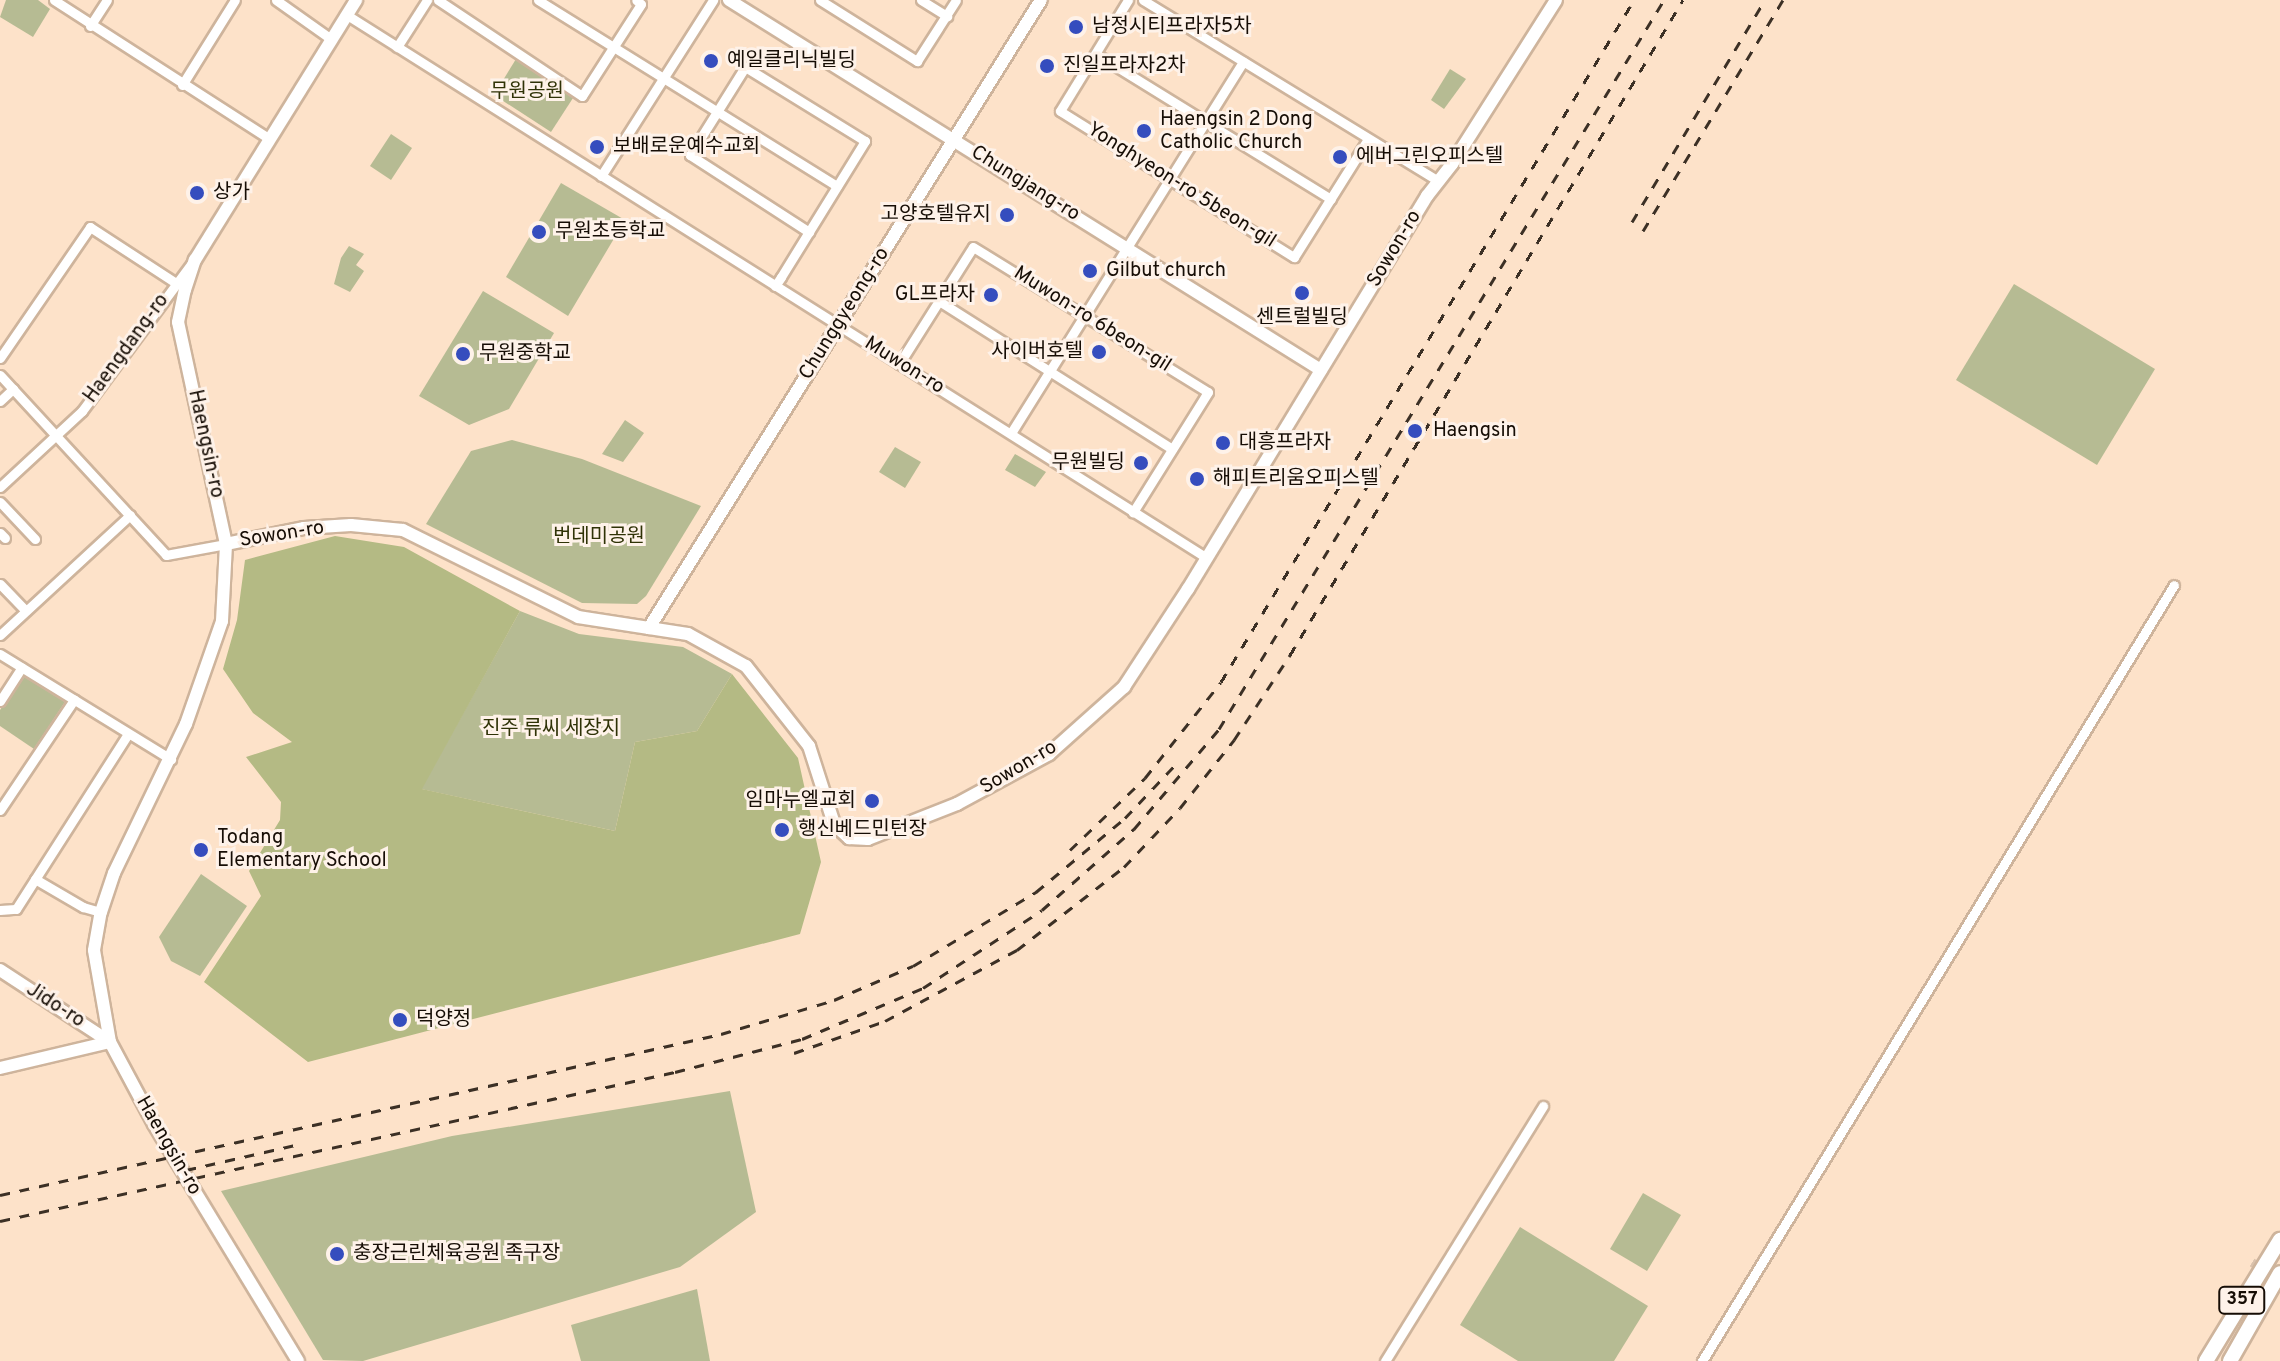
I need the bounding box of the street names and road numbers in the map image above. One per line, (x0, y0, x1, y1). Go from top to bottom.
street label: Yonghyeon-ro 5beon-gil (1082, 118, 1280, 254)
street label: Chungjang-ro (966, 141, 1084, 227)
street label: Sowon-ro (1363, 206, 1427, 292)
street label: Chunggyeong-ro (795, 243, 895, 385)
street label: Muwon-ro 6beon-gil (1009, 262, 1175, 378)
street label: Haengdang-ro (79, 290, 175, 408)
street label: Muwon-ro (859, 332, 949, 400)
street label: Haengsin-ro (182, 388, 228, 500)
street label: Sowon-ro (238, 516, 326, 554)
street label: Sowon-ro (976, 736, 1062, 800)
street label: Jido-ro (21, 978, 89, 1034)
street label: Haengsin-ro (130, 1092, 206, 1200)
road number: 357 (2218, 1286, 2266, 1314)

